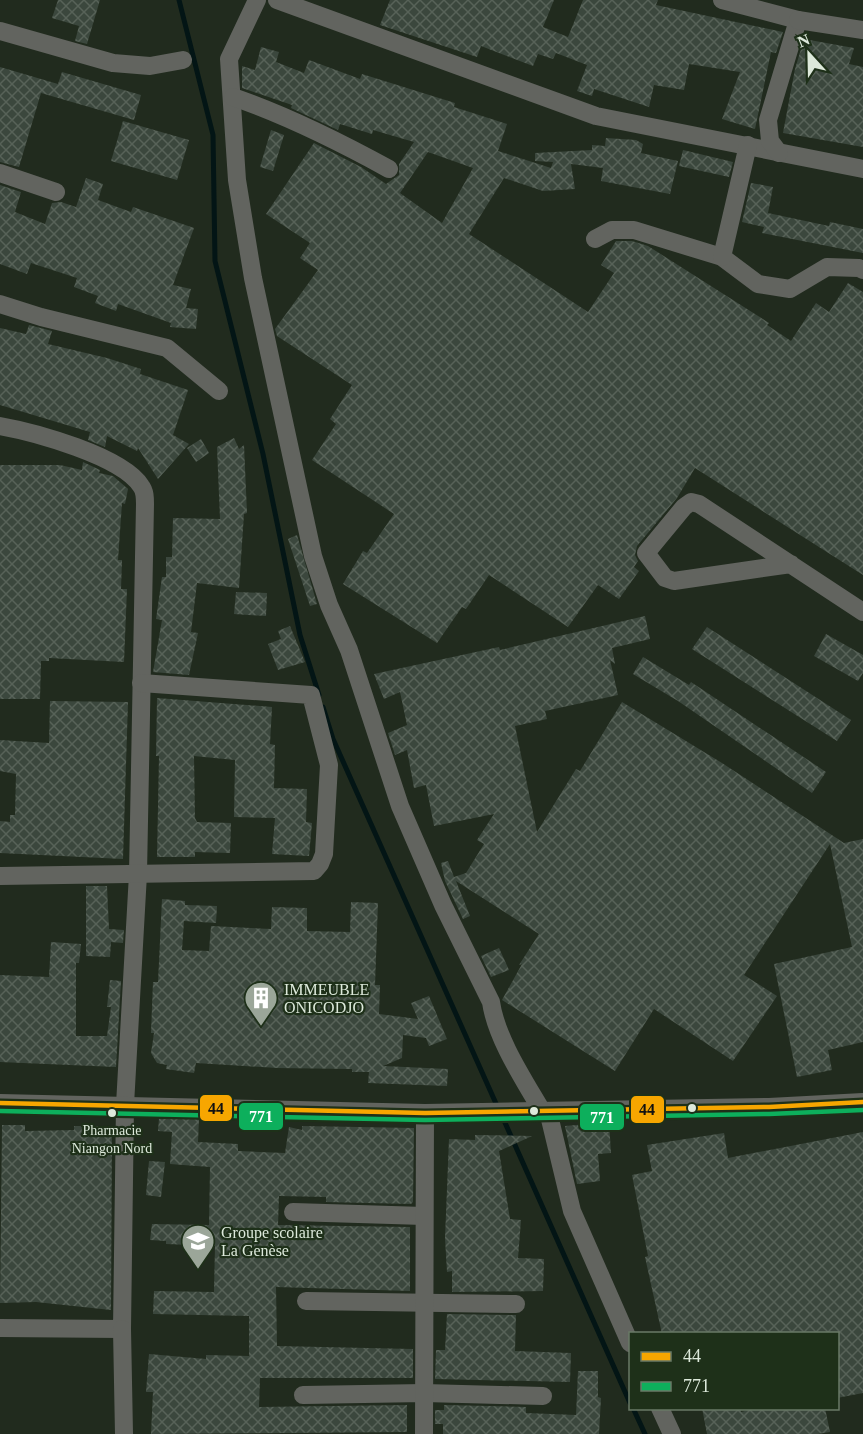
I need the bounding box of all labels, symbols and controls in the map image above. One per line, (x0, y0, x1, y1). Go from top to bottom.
north arrow (779, 24, 839, 84)
text: N (795, 30, 813, 51)
building icon: IMMEUBLE ONICODJO (243, 980, 279, 1027)
place label: IMMEUBLE ONICODJO (284, 981, 369, 1016)
line badge: 44 (199, 1094, 233, 1122)
line badge: 44 (630, 1095, 665, 1124)
text: 44 (208, 1100, 224, 1117)
text: 44 (639, 1101, 655, 1118)
line badge: 771 (238, 1102, 284, 1131)
unlabelled marker (686, 1102, 698, 1114)
line badge: 771 (579, 1103, 625, 1131)
unlabelled marker (528, 1105, 540, 1117)
marker: Pharmacie Niangon Nord (106, 1107, 118, 1119)
text: 771 (249, 1108, 273, 1125)
text: 771 (590, 1109, 614, 1126)
place label: Pharmacie Niangon Nord (72, 1123, 152, 1156)
school or university icon: Groupe scolaire La Genèse (180, 1223, 216, 1270)
place label: Groupe scolaire La Genèse (221, 1224, 323, 1259)
legend (629, 1332, 839, 1410)
text: 44 (683, 1346, 701, 1366)
text: 771 (683, 1376, 710, 1396)

